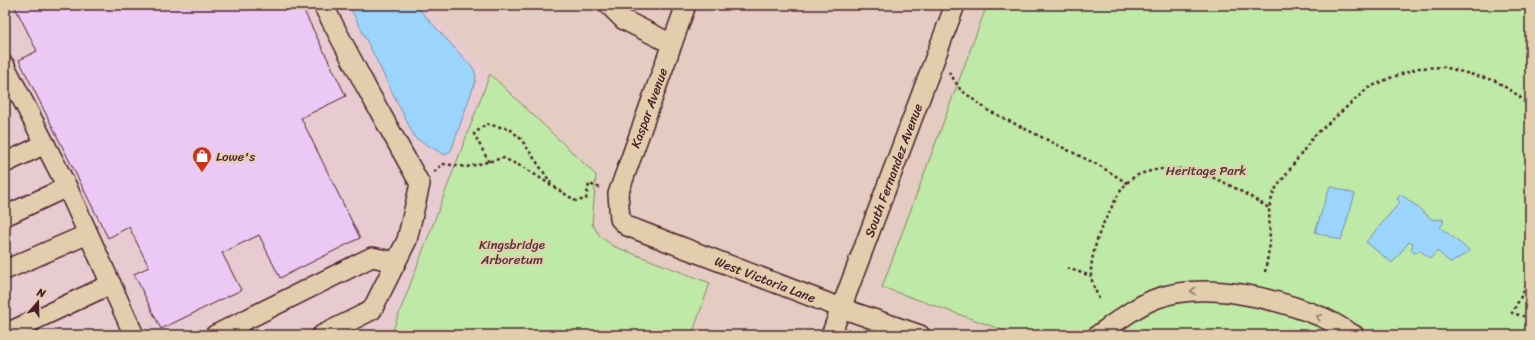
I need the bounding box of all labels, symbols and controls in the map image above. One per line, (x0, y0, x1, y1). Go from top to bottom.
street label: Kaspar Avenue (624, 64, 674, 151)
street label: South Fernandez Avenue (857, 100, 929, 241)
shop icon: Lowe's (191, 145, 213, 173)
place label: Lowe's (216, 145, 255, 168)
park label: Heritage Park (1166, 159, 1246, 182)
park label: Kingsbridge Arboretum (479, 233, 545, 271)
street label: West Victoria Lane (711, 249, 820, 309)
north arrow (18, 282, 58, 322)
text: N (33, 282, 48, 303)
one-way arrow (1190, 287, 1196, 295)
one-way arrow (1316, 313, 1323, 321)

